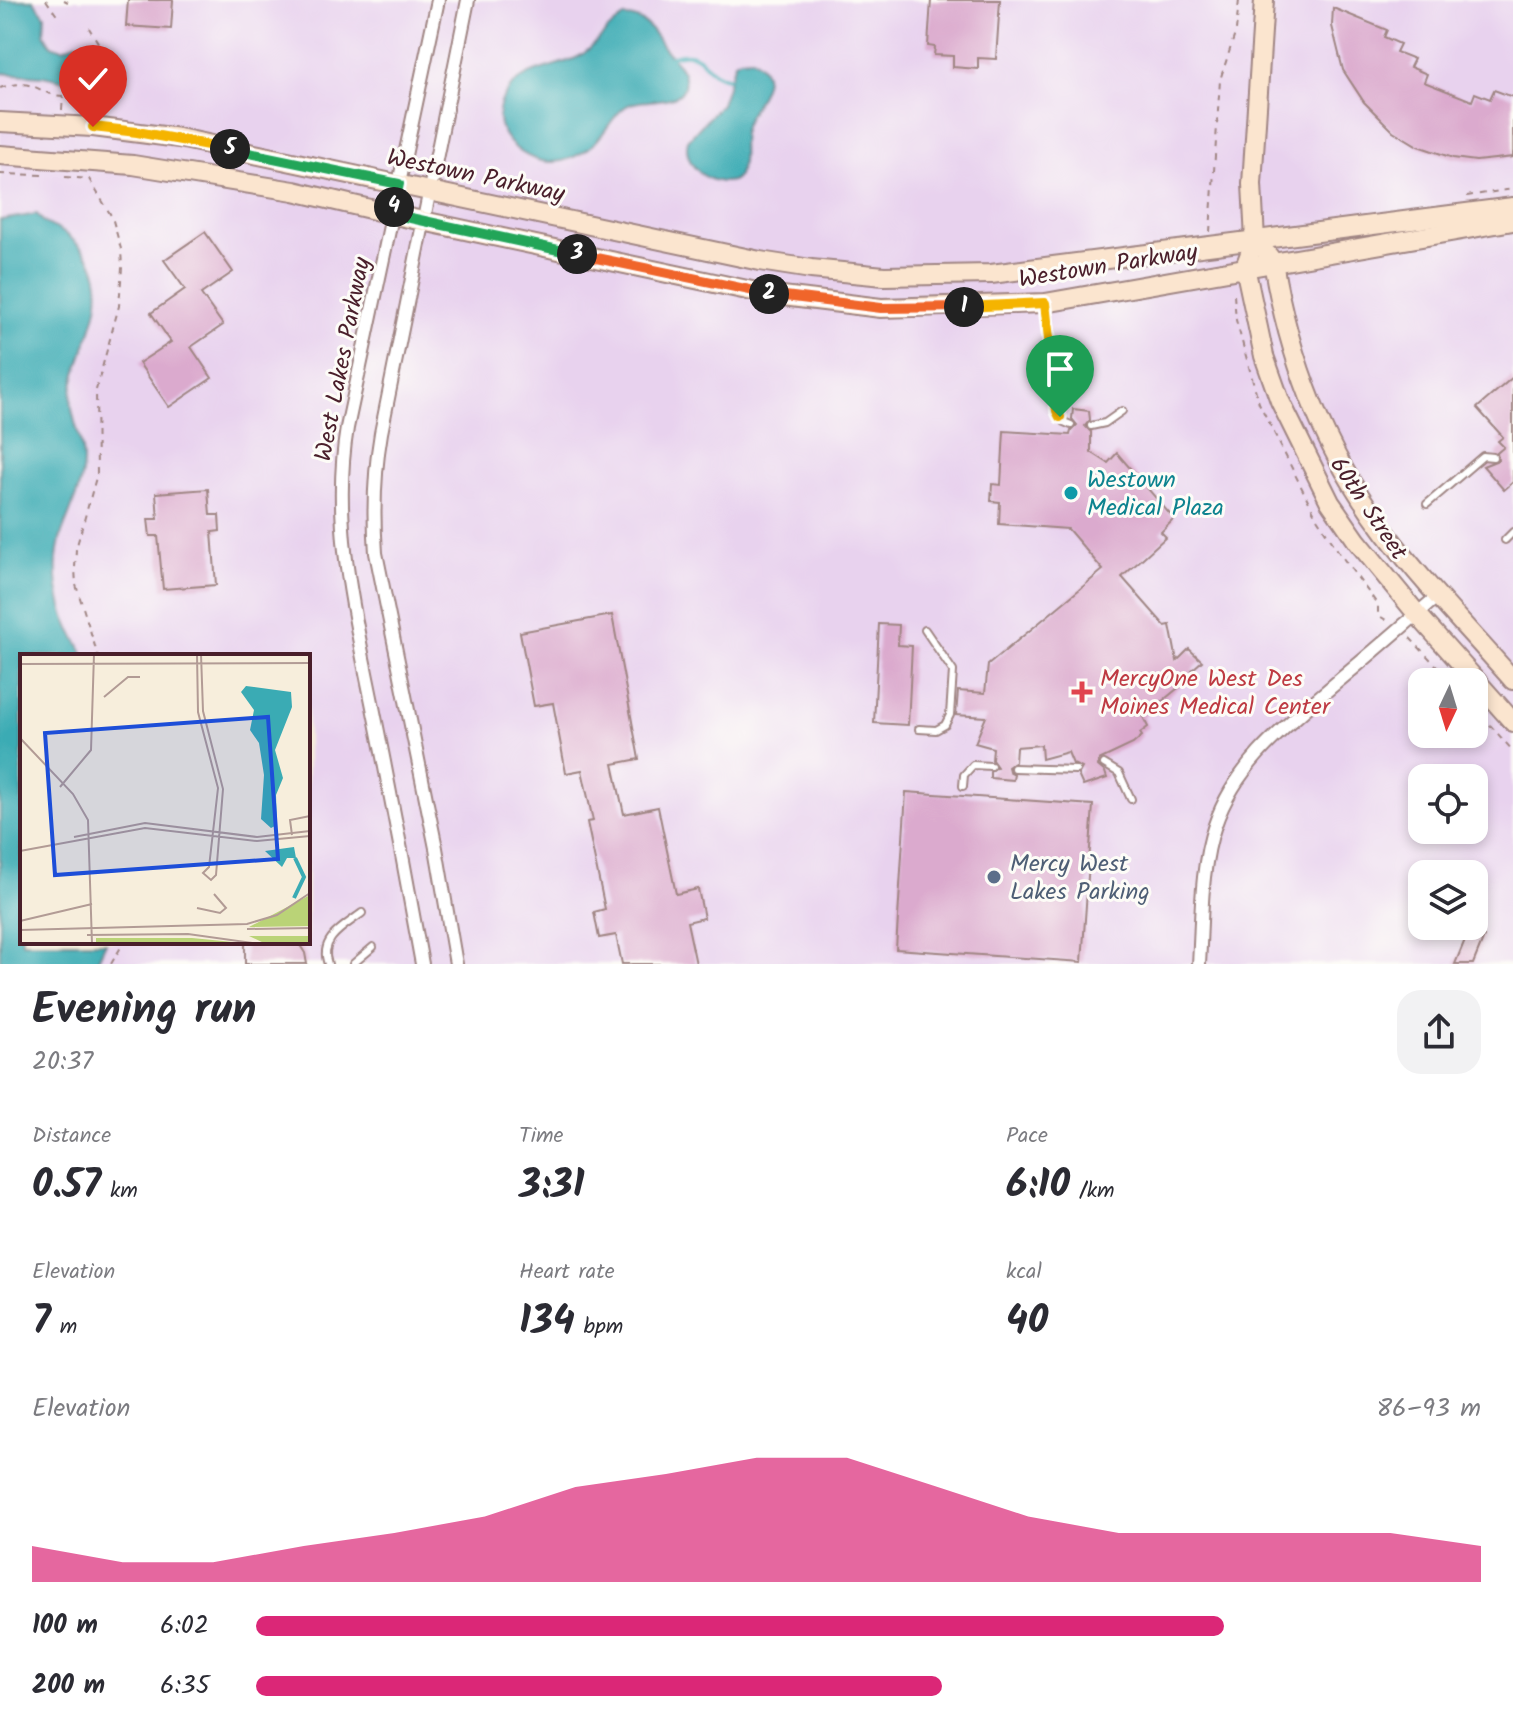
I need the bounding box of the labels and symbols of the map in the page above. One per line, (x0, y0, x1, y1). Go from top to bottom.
pin (59, 45, 127, 127)
pin: 5 (210, 129, 250, 169)
street label: Westown Parkway (383, 139, 569, 214)
pin: 4 (374, 187, 414, 227)
street label: Westown Parkway (1016, 233, 1201, 300)
pin: 3 (557, 234, 597, 274)
street label: West Lakes Parkway (305, 253, 383, 465)
pin: 2 (749, 274, 789, 314)
pin: 1 (944, 287, 984, 327)
pin (1026, 335, 1094, 417)
street label: 60th Street (1319, 449, 1417, 569)
place label: Westown Medical Plaza (1087, 461, 1224, 528)
marker: Westown Medical Plaza (1062, 484, 1080, 502)
inset map (20, 654, 310, 944)
place label: MercyOne West Des Moines Medical Center (1100, 660, 1332, 727)
north arrow (1408, 668, 1488, 748)
marker: MercyOne West Des Moines Medical Center (1071, 681, 1093, 703)
place label: Mercy West Lakes Parking (1010, 845, 1150, 912)
marker: Mercy West Lakes Parking (985, 868, 1003, 886)

